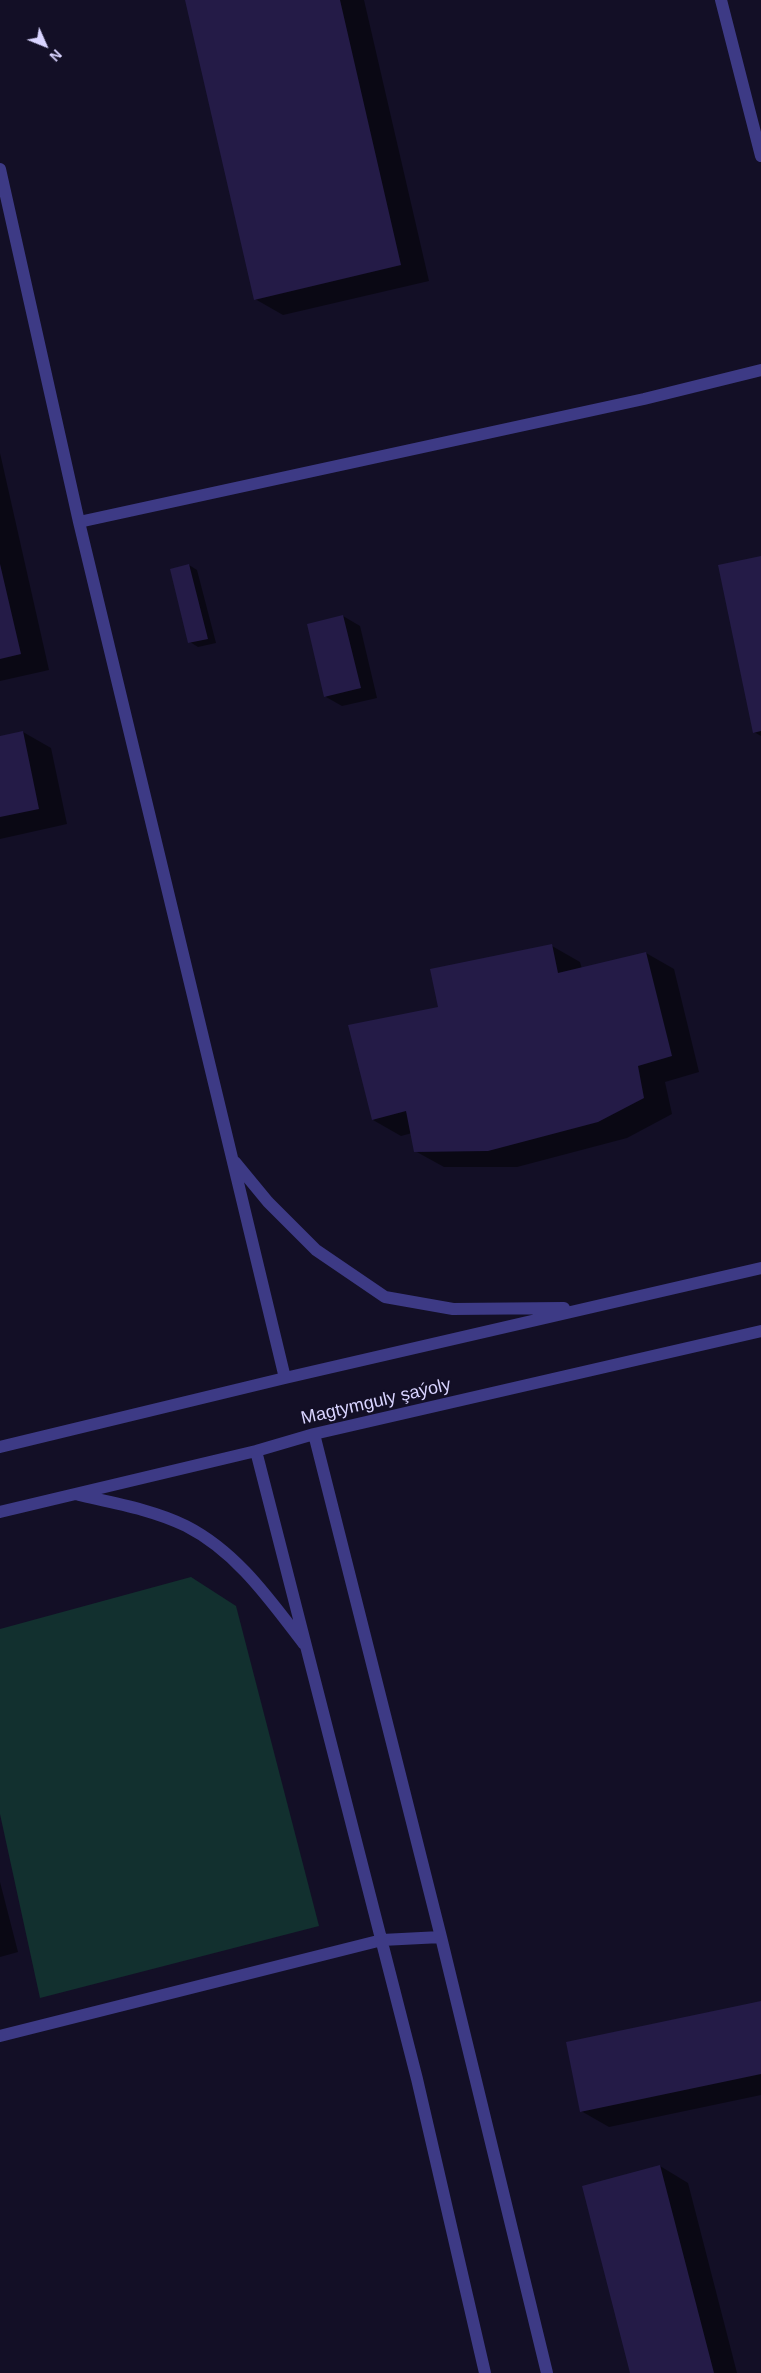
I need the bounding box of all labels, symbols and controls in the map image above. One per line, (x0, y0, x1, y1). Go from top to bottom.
north arrow (20, 20, 70, 70)
text: N (47, 46, 65, 65)
street label: Magtymguly şaýoly (299, 1374, 453, 1430)

